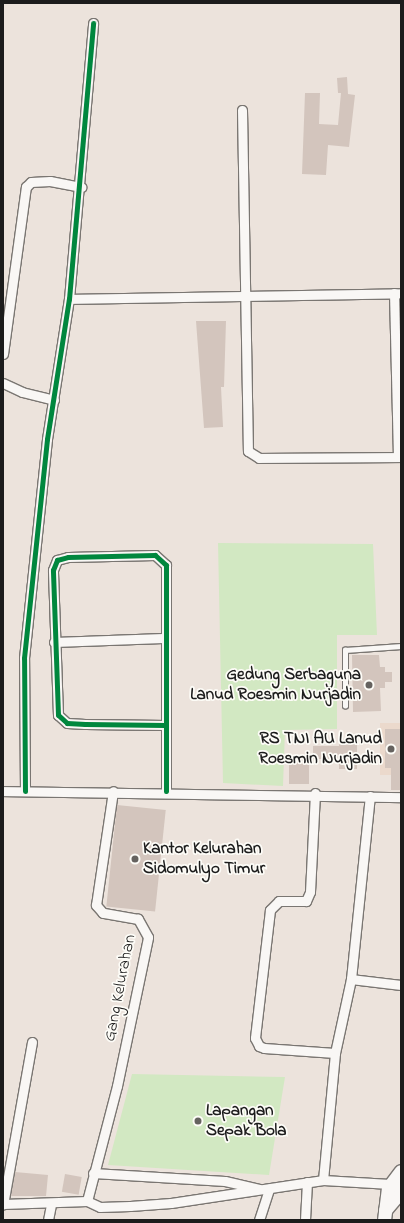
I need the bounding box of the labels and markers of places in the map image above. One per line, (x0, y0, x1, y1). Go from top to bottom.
place label: Gedung Serbaguna Lanud Roesmin Nurjadin (190, 665, 361, 705)
marker: Gedung Serbaguna Lanud Roesmin Nurjadin (364, 680, 374, 690)
place label: RS TNI AU Lanud Roesmin Nurjadin (259, 729, 382, 769)
marker: RS TNI AU Lanud Roesmin Nurjadin (385, 743, 397, 755)
place label: Kantor Kelurahan Sidomulyo Timur (143, 839, 265, 879)
marker: Kantor Kelurahan Sidomulyo Timur (130, 854, 140, 864)
place label: Lapangan Sepak Bola (206, 1101, 286, 1141)
marker: Lapangan Sepak Bola (193, 1116, 203, 1126)

